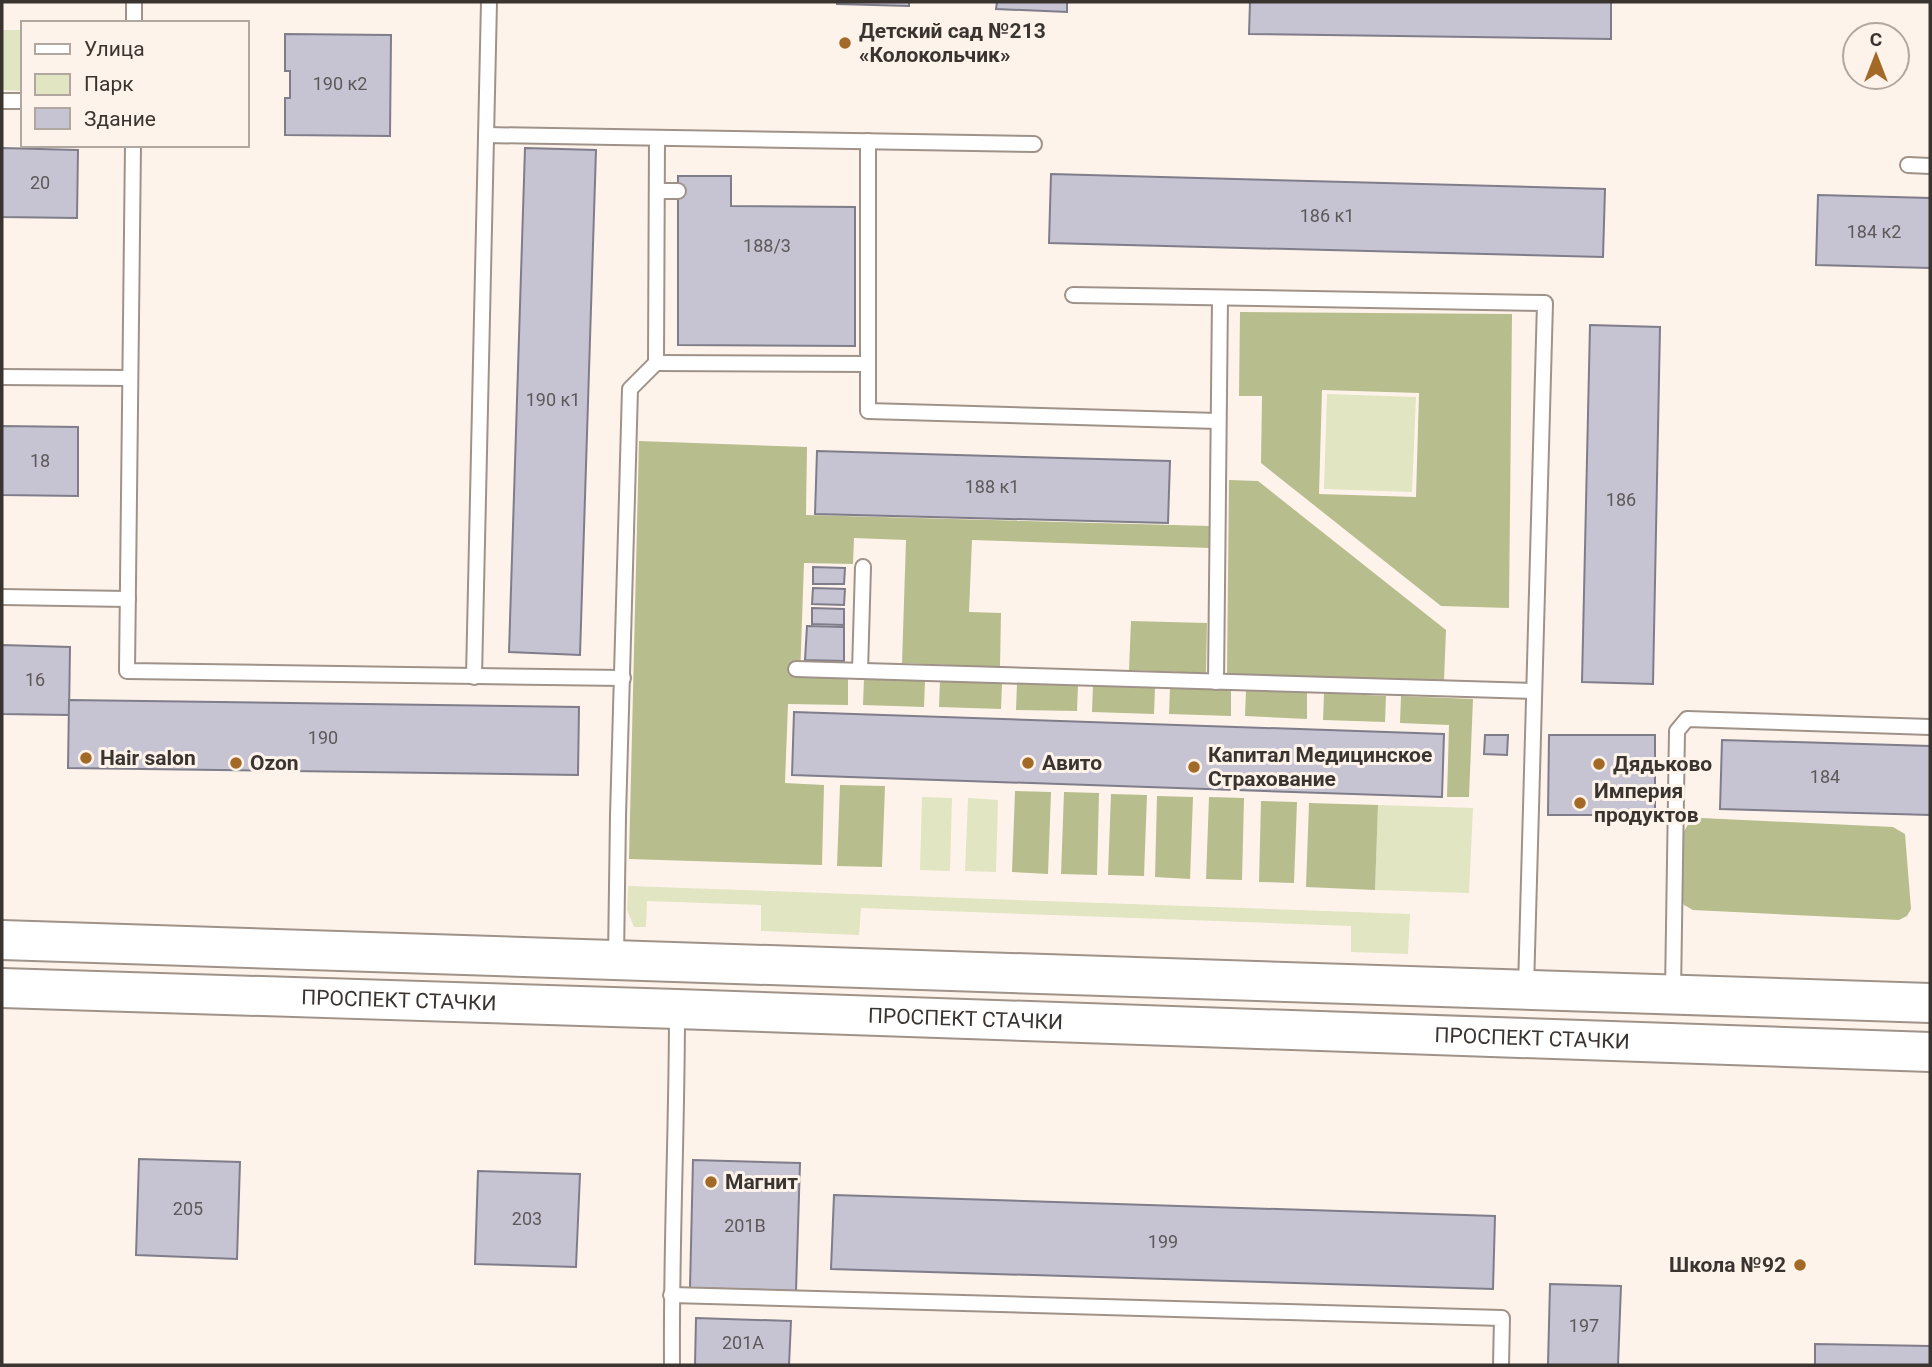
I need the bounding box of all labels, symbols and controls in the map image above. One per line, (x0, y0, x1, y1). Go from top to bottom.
place label: Детский сад №213 «Колокольчик» (859, 19, 1046, 67)
legend (21, 21, 248, 147)
north arrow (1841, 21, 1911, 91)
text: С (1870, 28, 1882, 51)
marker: Детский сад №213 «Колокольчик» (837, 35, 853, 51)
text: Улица (84, 37, 145, 61)
text: Парк (84, 72, 134, 96)
house number: 190 к2 (313, 73, 367, 94)
text: Здание (84, 107, 156, 131)
house number: 20 (30, 172, 50, 193)
house number: 186 к1 (1300, 205, 1354, 226)
house number: 184 к2 (1847, 221, 1901, 242)
house number: 188/3 (743, 235, 791, 256)
house number: 190 к1 (526, 389, 580, 410)
house number: 18 (30, 450, 50, 471)
house number: 188 к1 (965, 476, 1019, 497)
house number: 186 (1606, 489, 1636, 510)
house number: 16 (25, 669, 45, 690)
house number: 190 (308, 727, 338, 748)
place label: Капитал Медицинское Страхование (1208, 743, 1432, 791)
place label: Hair salon (100, 746, 196, 770)
marker: Hair salon (78, 750, 94, 766)
place label: Ozon (250, 751, 299, 775)
place label: Авито (1042, 751, 1102, 775)
place label: Дядьково (1613, 752, 1712, 776)
marker: Ozon (228, 755, 244, 771)
marker: Авито (1020, 755, 1036, 771)
marker: Дядьково (1591, 756, 1607, 772)
marker: Капитал Медицинское Страхование (1186, 759, 1202, 775)
house number: 184 (1810, 766, 1840, 787)
place label: Империя продуктов (1594, 779, 1699, 827)
marker: Империя продуктов (1572, 795, 1588, 811)
street label: ПРОСПЕКТ СТАЧКИ (301, 985, 497, 1015)
street label: ПРОСПЕКТ СТАЧКИ (868, 1004, 1063, 1034)
street label: ПРОСПЕКТ СТАЧКИ (1434, 1023, 1630, 1054)
place label: Магнит (725, 1170, 798, 1194)
marker: Магнит (703, 1174, 719, 1190)
house number: 205 (173, 1198, 203, 1219)
house number: 203 (512, 1208, 542, 1229)
house number: 201В (724, 1215, 766, 1236)
house number: 199 (1148, 1231, 1178, 1252)
place label: Школа №92 (1669, 1253, 1786, 1277)
marker: Школа №92 (1792, 1257, 1808, 1273)
house number: 197 (1569, 1315, 1599, 1336)
house number: 201А (722, 1332, 764, 1353)

